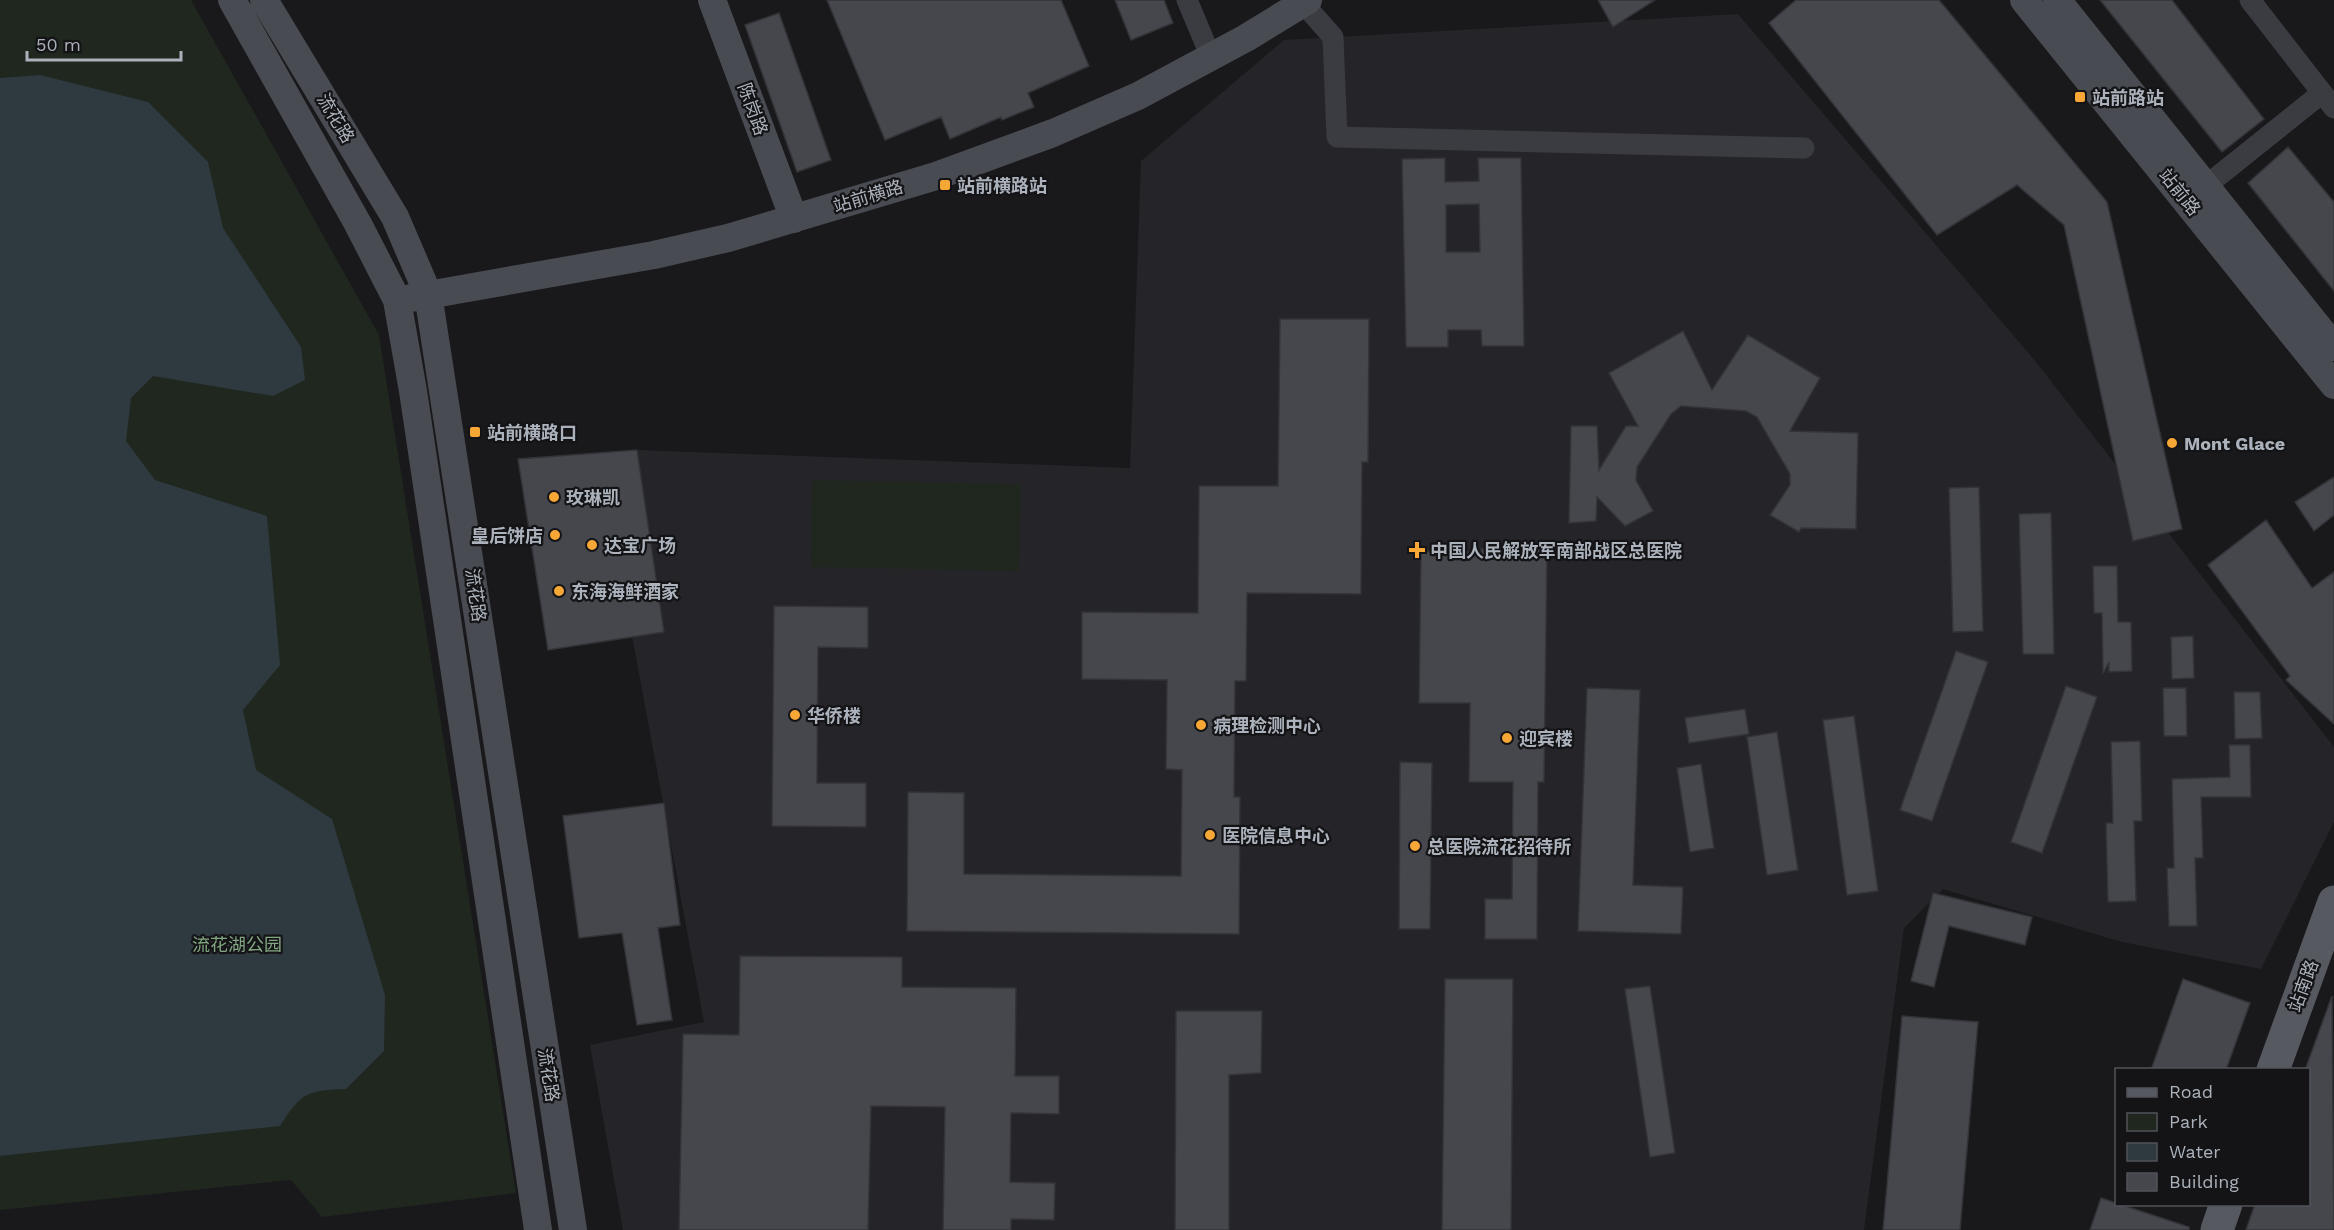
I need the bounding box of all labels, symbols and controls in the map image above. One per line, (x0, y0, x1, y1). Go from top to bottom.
scale bar (27, 24, 182, 62)
text: 50 m (36, 34, 81, 55)
street label: 陈岗路 (734, 80, 772, 138)
place label: 站前路站 (2092, 87, 2164, 108)
street label: 流花路 (313, 89, 359, 147)
marker: 站前路站 (2073, 90, 2087, 104)
street label: 站前路 (2155, 164, 2205, 220)
street label: 站前横路 (831, 175, 905, 217)
place label: 站前横路站 (957, 175, 1047, 196)
marker: 站前横路站 (938, 178, 952, 192)
place label: 站前横路口 (487, 422, 577, 443)
marker: 站前横路口 (468, 425, 482, 439)
place label: Mont Glace (2184, 433, 2285, 454)
marker: Mont Glace (2165, 436, 2179, 450)
place label: 玫琳凯 (566, 487, 620, 508)
marker: 玫琳凯 (547, 490, 561, 504)
place label: 皇后饼店 (471, 525, 543, 546)
marker: 皇后饼店 (548, 528, 562, 542)
place label: 达宝广场 (604, 535, 676, 556)
marker: 达宝广场 (585, 538, 599, 552)
place label: 中国人民解放军南部战区总医院 (1430, 540, 1682, 561)
marker: 中国人民解放军南部战区总医院 (1408, 541, 1426, 559)
street label: 流花路 (462, 567, 490, 623)
place label: 东海海鲜酒家 (571, 581, 679, 602)
marker: 东海海鲜酒家 (552, 584, 566, 598)
place label: 华侨楼 (807, 705, 861, 726)
marker: 华侨楼 (788, 708, 802, 722)
place label: 病理检测中心 (1213, 715, 1321, 736)
marker: 病理检测中心 (1194, 718, 1208, 732)
place label: 迎宾楼 (1519, 728, 1573, 749)
marker: 迎宾楼 (1500, 731, 1514, 745)
place label: 医院信息中心 (1222, 825, 1330, 846)
marker: 医院信息中心 (1203, 828, 1217, 842)
place label: 总医院流花招待所 (1427, 836, 1571, 857)
marker: 总医院流花招待所 (1408, 839, 1422, 853)
park label: 流花湖公园 (192, 934, 282, 955)
street label: 站南路 (2284, 957, 2322, 1015)
street label: 流花路 (534, 1047, 564, 1103)
legend (2115, 1068, 2310, 1206)
text: Road (2169, 1081, 2213, 1102)
text: Park (2169, 1111, 2208, 1132)
text: Water (2169, 1141, 2221, 1162)
text: Building (2169, 1171, 2239, 1192)

